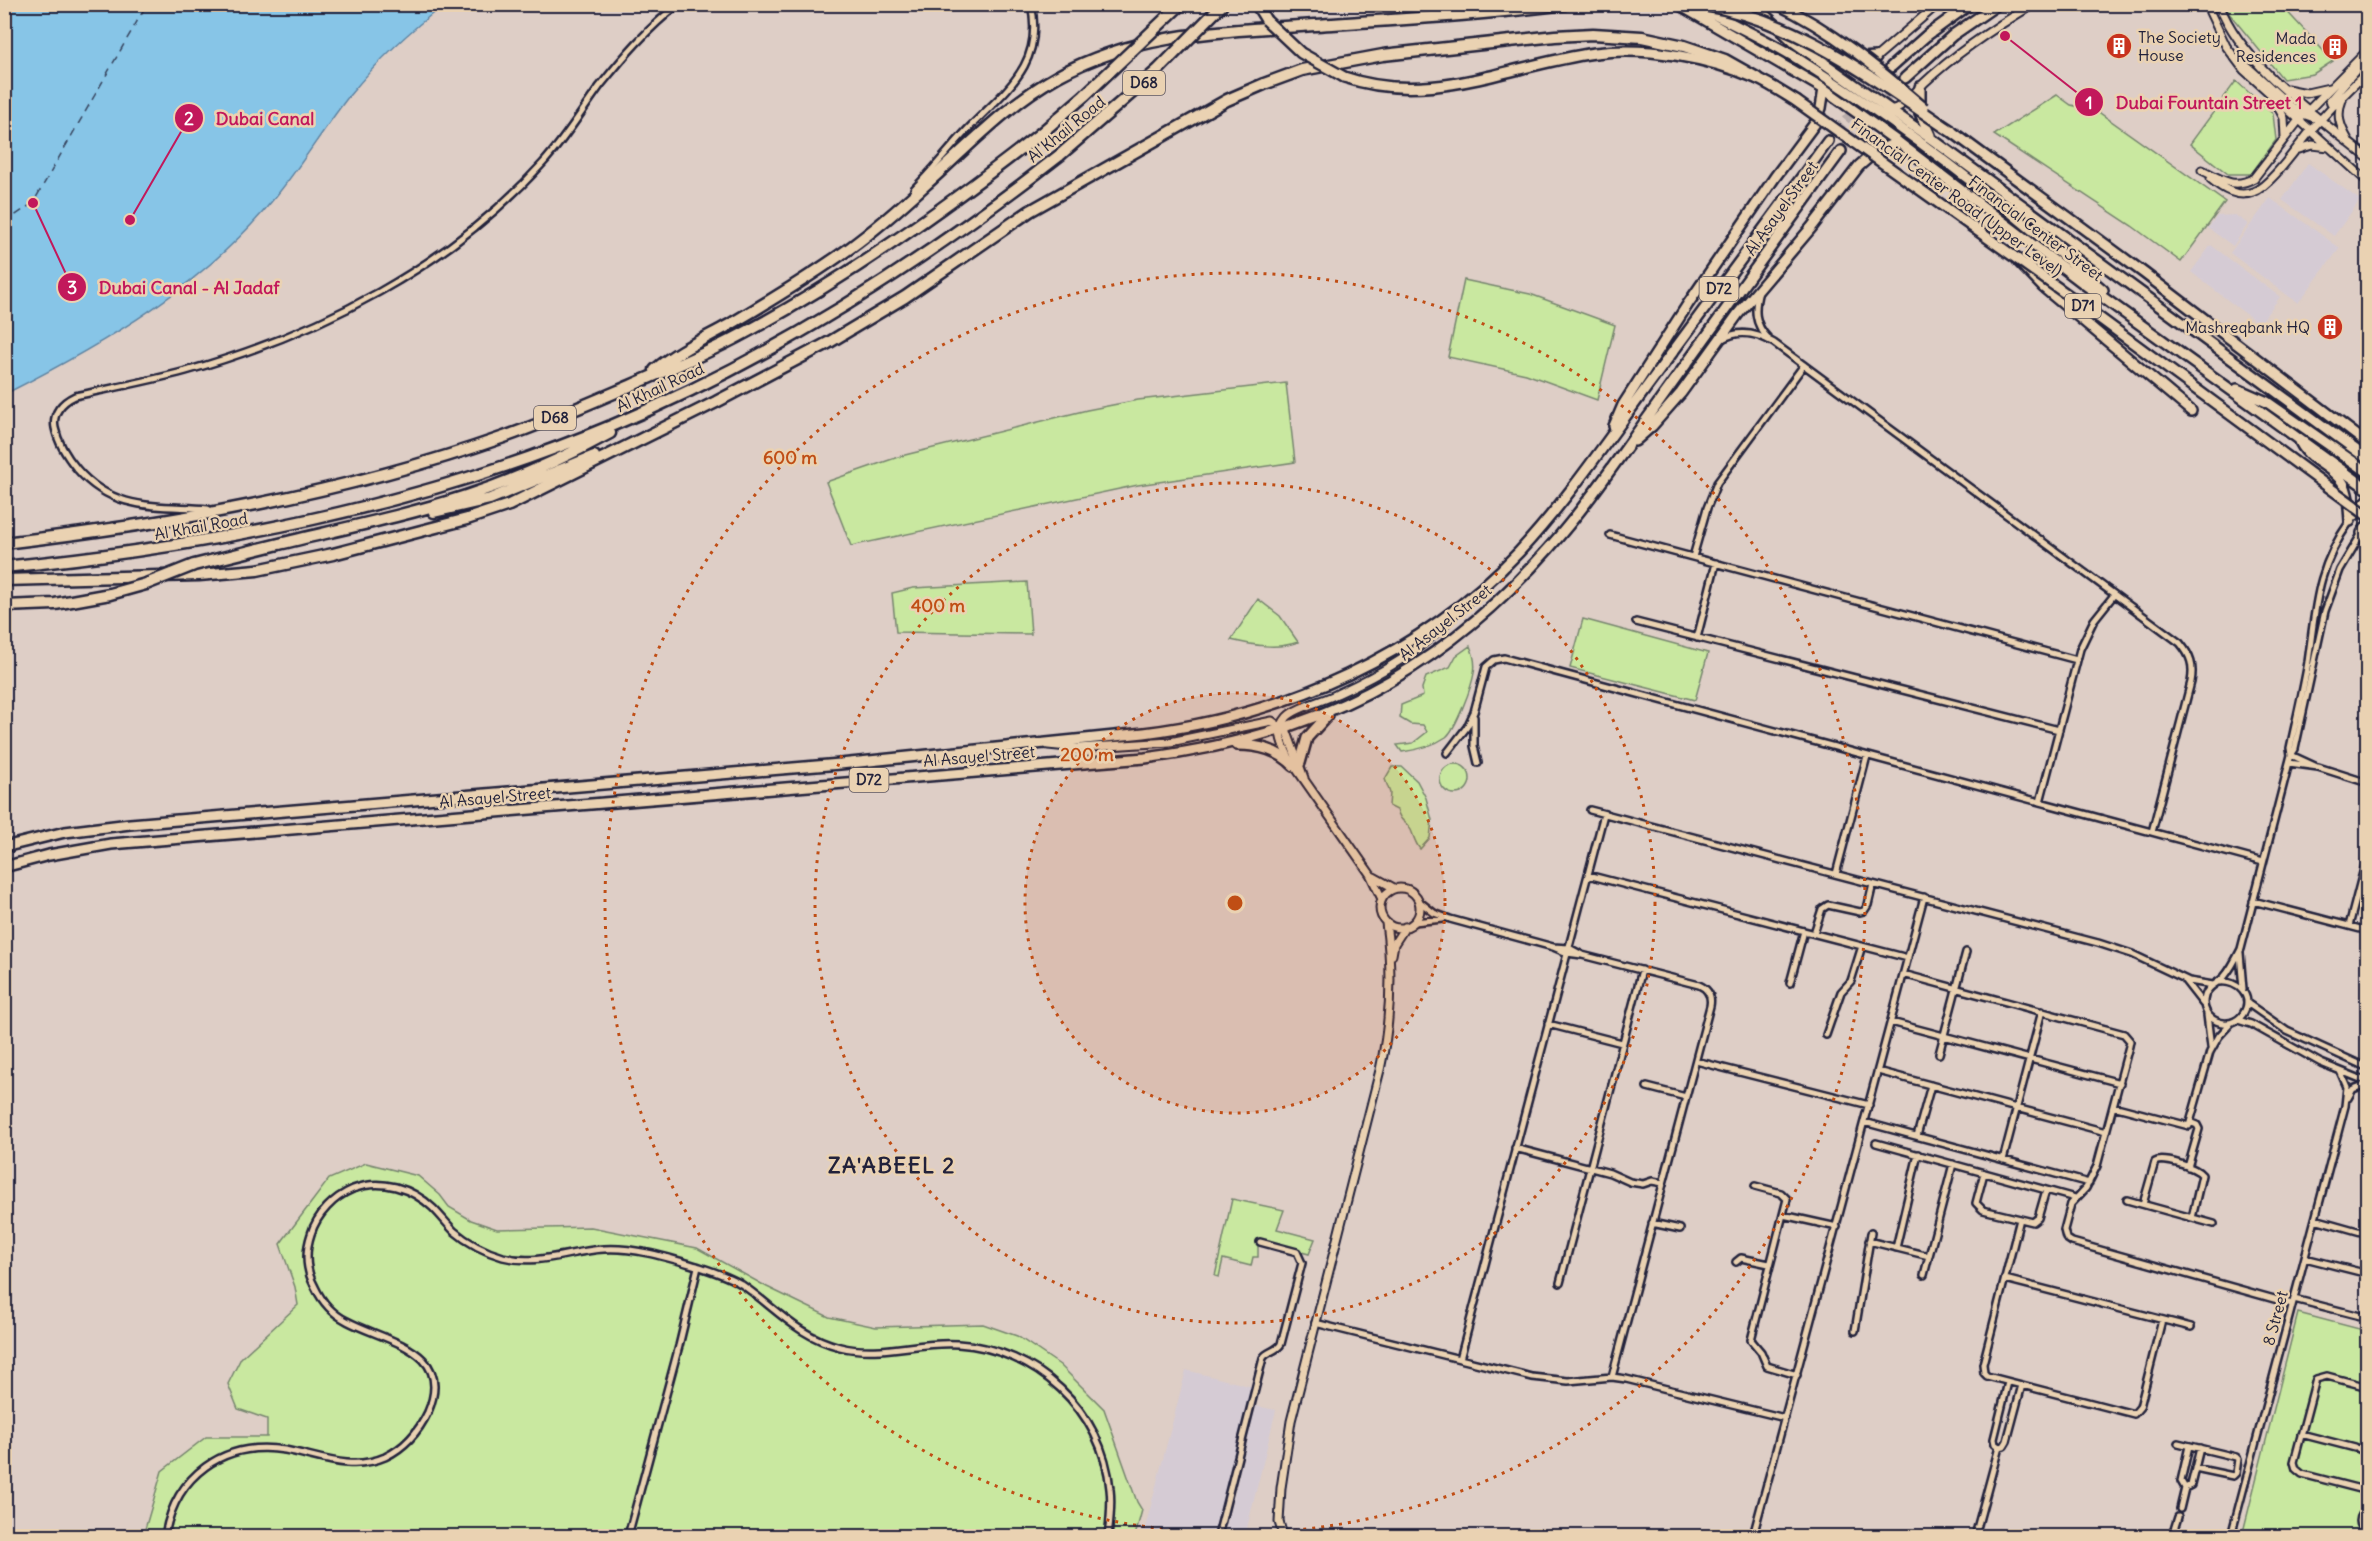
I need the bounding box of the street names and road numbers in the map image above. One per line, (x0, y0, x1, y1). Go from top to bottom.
road number: D68 (1123, 71, 1165, 95)
street label: Al Khail Road (1023, 92, 1109, 166)
street label: Financial Center Road (Upper Level) (1847, 114, 2067, 281)
street label: Al Asayel Street (1740, 156, 1822, 259)
street label: Financial Center Street (1965, 171, 2108, 285)
road number: D72 (1700, 277, 1738, 301)
road number: D71 (2065, 294, 2101, 318)
street label: Al Khail Road (613, 358, 707, 416)
road number: D68 (534, 406, 576, 430)
street label: Al Khail Road (153, 508, 249, 544)
street label: Al Asayel Street (1395, 579, 1496, 664)
street label: Al Asayel Street (922, 741, 1036, 771)
road number: D72 (850, 768, 888, 792)
street label: Al Asayel Street (438, 782, 552, 812)
street label: 8 Street (2258, 1288, 2292, 1348)

